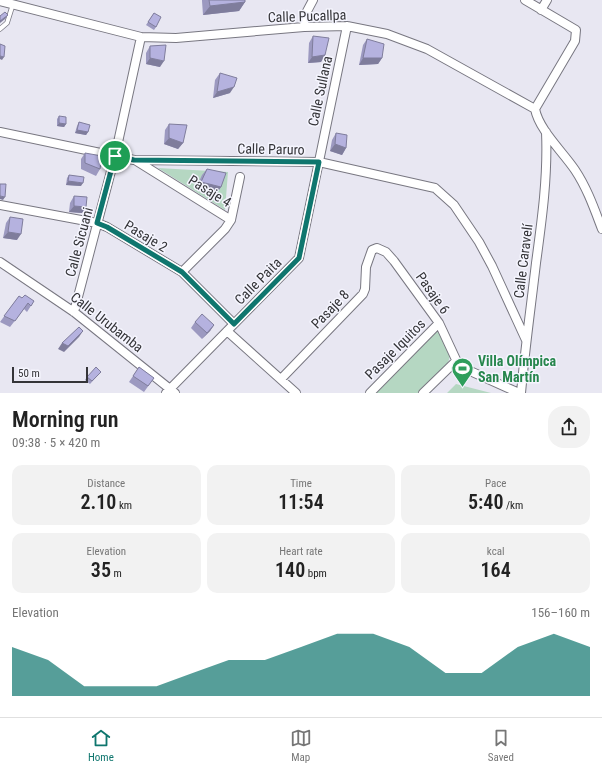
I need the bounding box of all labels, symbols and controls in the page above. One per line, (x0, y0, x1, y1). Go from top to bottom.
street label: Calle Pucallpa (267, 7, 347, 25)
street label: Calle Sullana (305, 54, 335, 128)
pin (98, 139, 132, 173)
street label: Calle Paruro (237, 140, 305, 158)
icon: arrive (104, 145, 126, 167)
street label: Pasaje 4 (186, 172, 234, 210)
street label: Calle Sicuani (62, 206, 96, 278)
street label: Pasaje 2 (122, 217, 170, 255)
street label: Calle Caravelí (510, 222, 536, 299)
street label: Calle Paita (231, 254, 285, 308)
street label: Pasaje 6 (413, 269, 453, 317)
street label: Pasaje 8 (308, 286, 352, 332)
street label: Calle Urubamba (68, 289, 146, 355)
street label: Pasaje Iquitos (362, 316, 428, 382)
place label: Villa Olímpica San Martín (478, 353, 556, 385)
sports icon: Villa Olímpica San Martín (450, 356, 476, 389)
scale bar (12, 365, 88, 384)
text: 50 m (18, 367, 40, 380)
button: share (548, 406, 590, 448)
text: Morning run (12, 407, 119, 432)
text: 09:38 · 5 × 420 m (12, 435, 100, 450)
text: Distance (87, 477, 125, 490)
text: Time (290, 477, 312, 490)
text: Pace (485, 477, 506, 490)
text: 2.10 (81, 490, 116, 514)
text: 11:54 (278, 490, 324, 514)
text: 5:40 (468, 490, 503, 514)
text: km (116, 499, 132, 512)
text: /km (503, 499, 523, 512)
text: Elevation (87, 545, 126, 558)
text: Heart rate (279, 545, 323, 558)
text: kcal (487, 545, 505, 558)
text: 35 (91, 558, 111, 582)
text: 140 (275, 558, 305, 582)
text: 164 (481, 558, 511, 582)
text: m (111, 567, 122, 580)
text: bpm (305, 567, 327, 580)
text: Elevation (12, 605, 59, 620)
text: 156–160 m (531, 605, 590, 620)
tab: Home (88, 727, 114, 764)
tab: Map (290, 727, 312, 764)
tab: Saved (488, 727, 514, 764)

